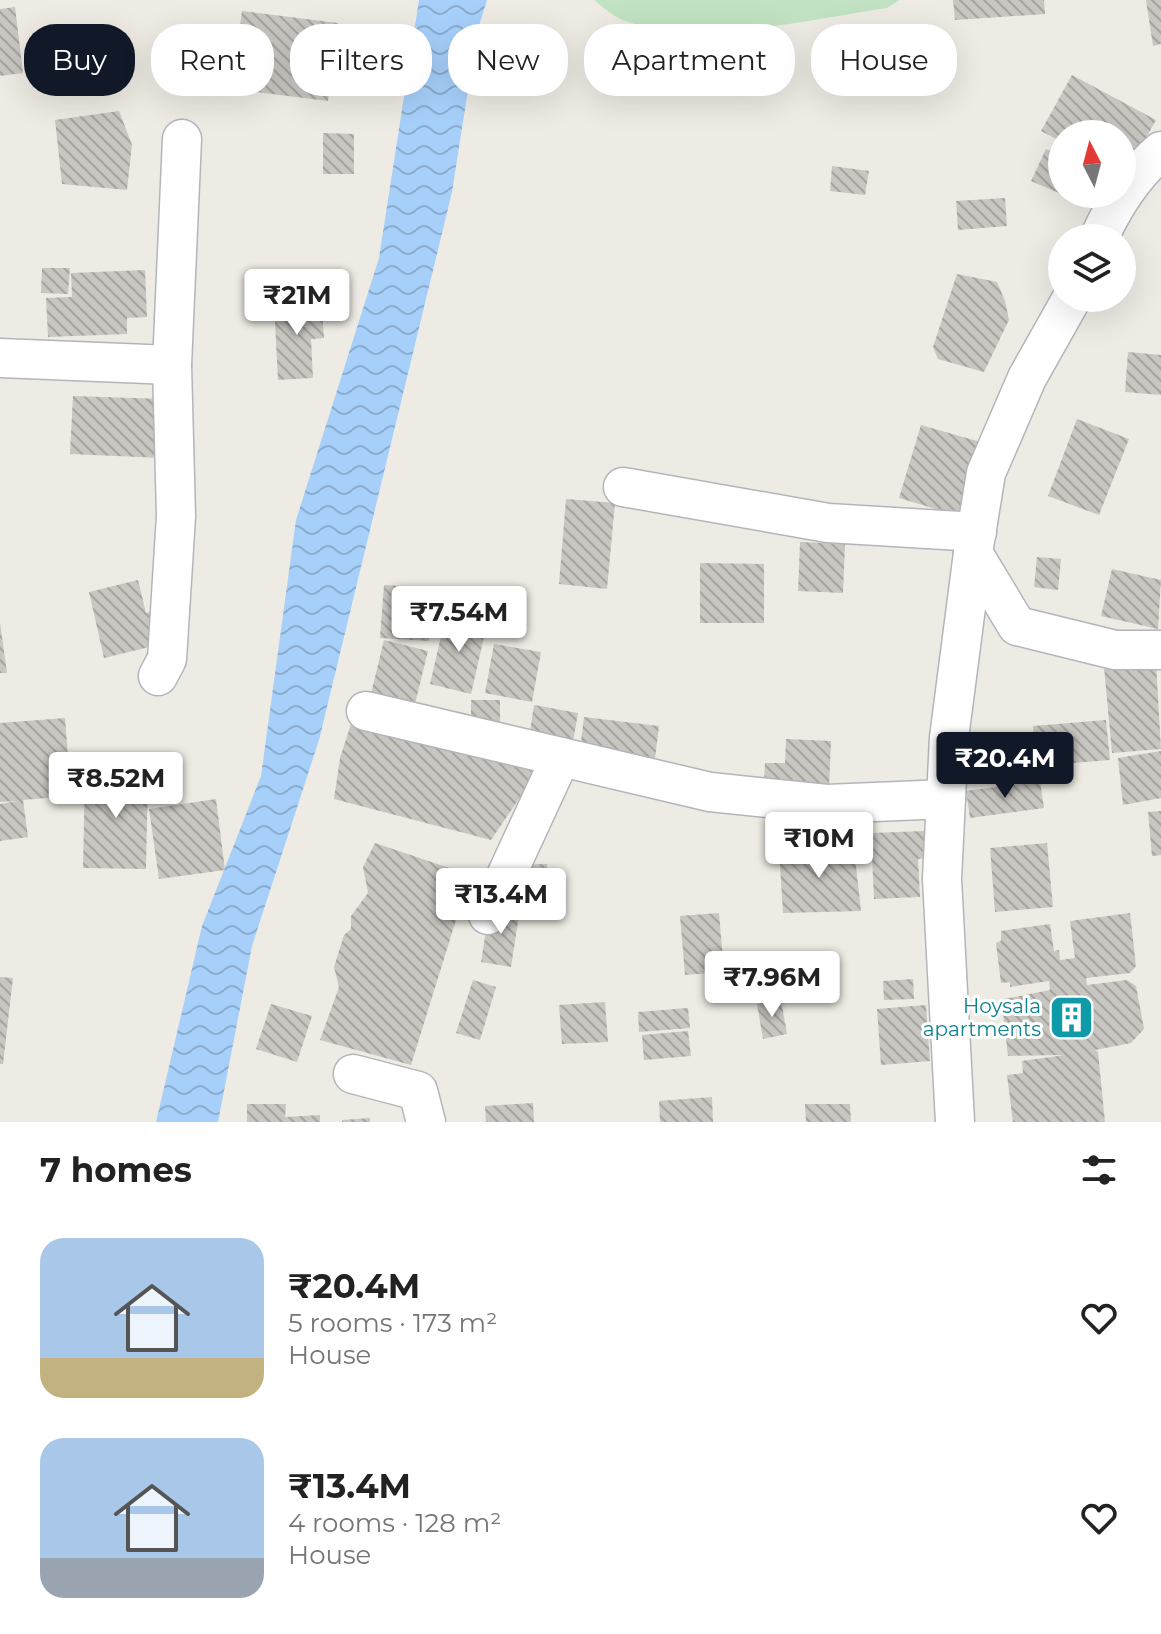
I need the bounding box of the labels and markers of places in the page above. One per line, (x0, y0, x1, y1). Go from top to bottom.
pin: ₹21M (250, 269, 344, 337)
pin: ₹7.54M (394, 586, 524, 654)
pin: ₹20.4M (940, 732, 1070, 800)
pin: ₹8.52M (51, 752, 181, 820)
pin: ₹10M (772, 812, 866, 880)
pin: ₹13.4M (436, 868, 566, 936)
pin: ₹7.96M (707, 951, 837, 1019)
building icon: Hoysala apartments (1048, 993, 1096, 1041)
place label: Hoysala apartments (923, 994, 1041, 1041)

